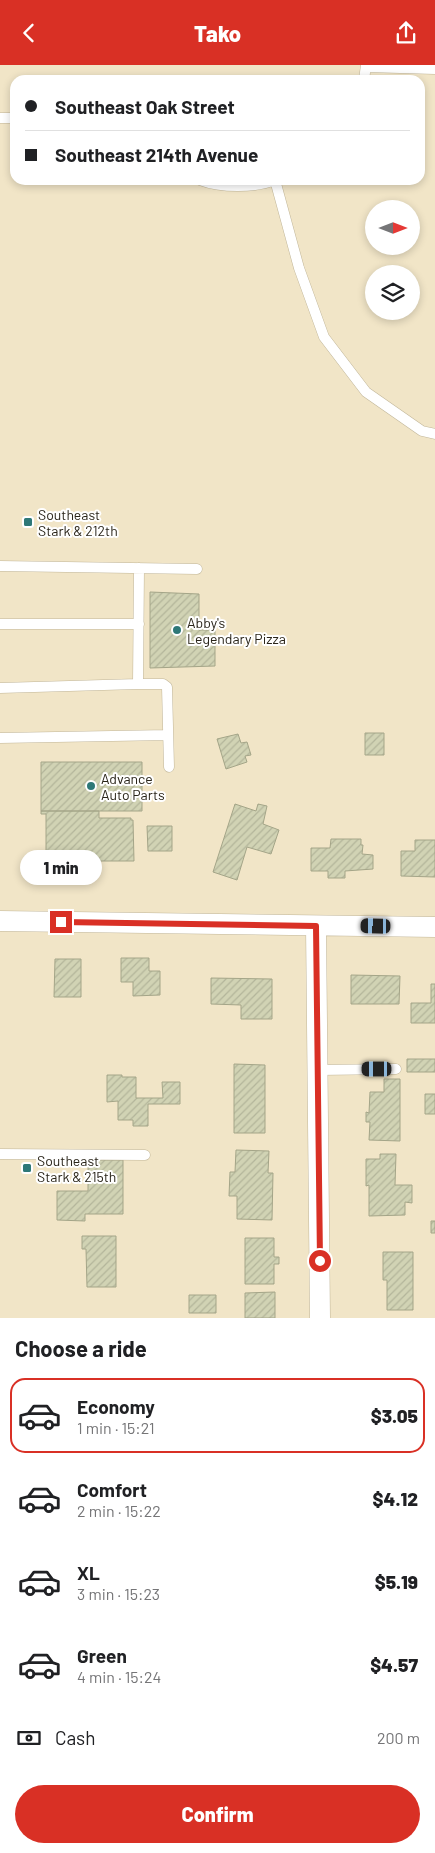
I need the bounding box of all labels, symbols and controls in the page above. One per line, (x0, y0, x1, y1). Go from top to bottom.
icon: back (15, 19, 43, 47)
icon: share (392, 19, 420, 47)
text: Tako (194, 20, 241, 46)
text: Southeast Oak Street (55, 95, 235, 118)
text: Southeast 214th Avenue (55, 143, 258, 166)
north arrow (365, 200, 420, 255)
map controls (365, 200, 420, 320)
button: layers (365, 265, 420, 320)
place label: Southeast Stark & 212th (38, 506, 118, 539)
marker: Southeast Stark & 212th (22, 516, 34, 528)
place label: Abby's Legendary Pizza (187, 614, 286, 647)
marker: Abby's Legendary Pizza (171, 624, 183, 636)
place label: Advance Auto Parts (101, 770, 165, 803)
marker: Advance Auto Parts (85, 780, 97, 792)
callout: 1 min (20, 849, 102, 885)
text: 1 min (43, 858, 79, 877)
route end (50, 911, 72, 933)
car (360, 918, 391, 934)
car (362, 1062, 392, 1077)
place label: Southeast Stark & 215th (37, 1152, 116, 1185)
marker: Southeast Stark & 215th (21, 1162, 33, 1174)
route start (309, 1250, 331, 1272)
text: Choose a ride (15, 1335, 147, 1361)
icon: car (17, 1393, 62, 1438)
text: Economy (77, 1395, 155, 1418)
text: $3.05 (371, 1404, 418, 1427)
text: 1 min · 15:21 (77, 1418, 155, 1437)
icon: car (17, 1476, 62, 1521)
text: Comfort (77, 1478, 147, 1501)
text: $4.12 (373, 1487, 418, 1510)
text: 2 min · 15:22 (77, 1501, 161, 1520)
icon: car (17, 1559, 62, 1604)
text: XL (77, 1561, 100, 1584)
text: $5.19 (375, 1570, 418, 1593)
text: 3 min · 15:23 (77, 1584, 160, 1603)
icon: car (17, 1642, 62, 1687)
text: Green (77, 1644, 127, 1667)
text: $4.57 (370, 1653, 418, 1676)
text: 4 min · 15:24 (77, 1667, 161, 1686)
icon: cash (15, 1724, 43, 1752)
text: Cash (55, 1726, 96, 1749)
text: 200 m (377, 1728, 420, 1747)
button: Confirm (15, 1785, 420, 1843)

